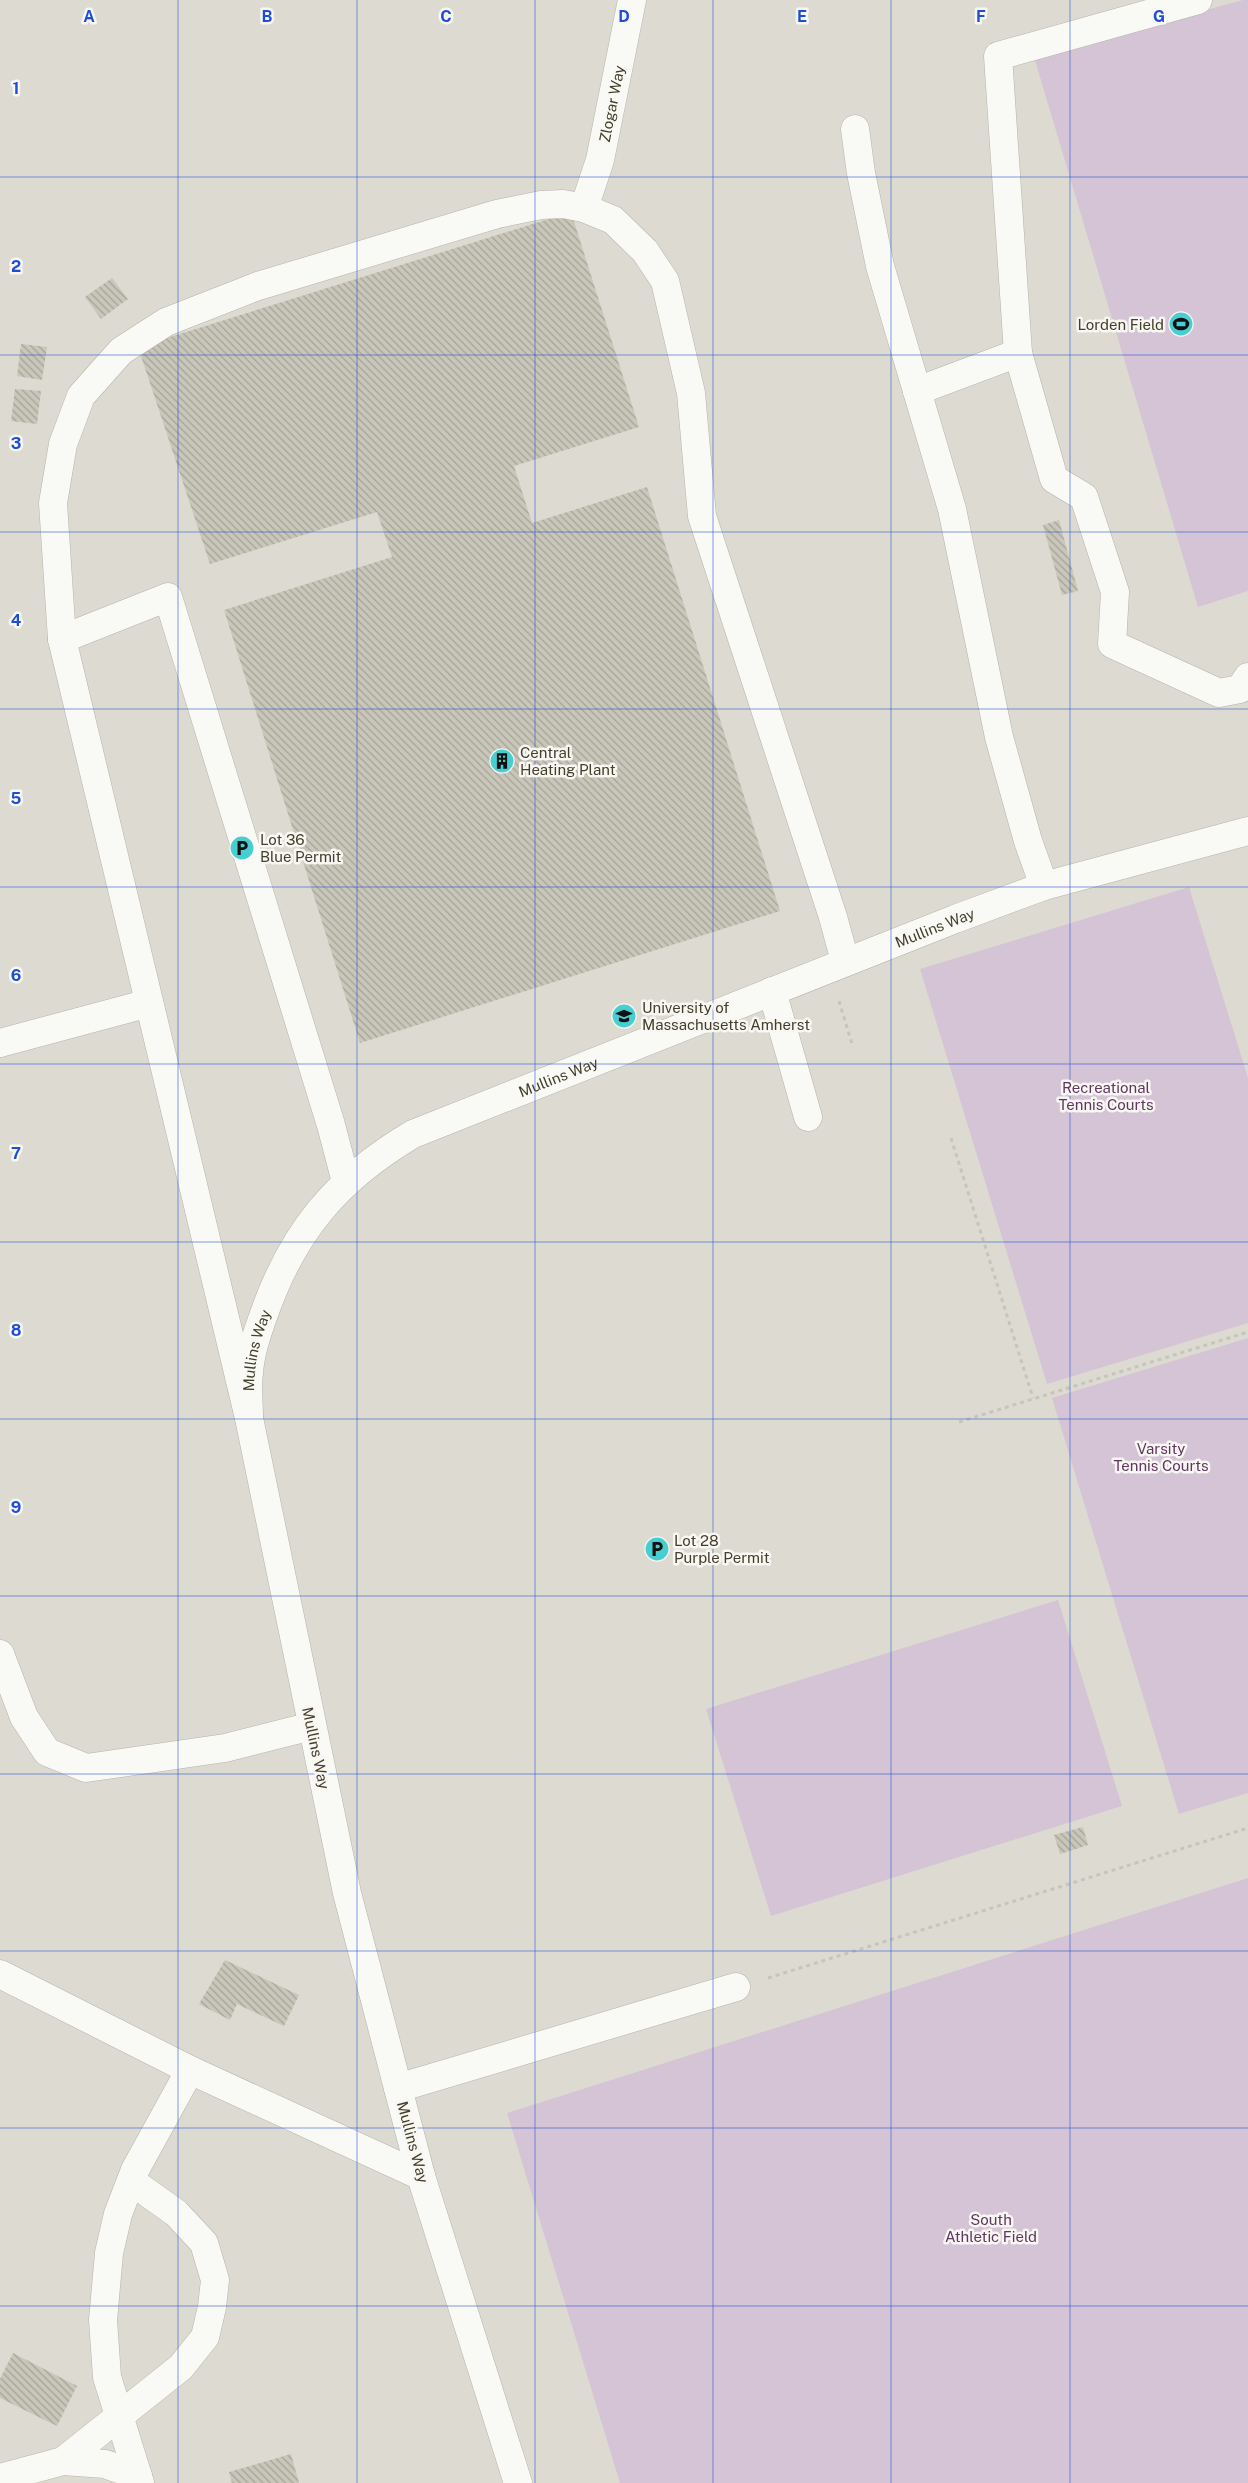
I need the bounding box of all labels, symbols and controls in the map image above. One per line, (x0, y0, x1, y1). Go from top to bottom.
text: A (83, 7, 95, 26)
text: B (262, 7, 273, 26)
text: C (440, 7, 452, 26)
text: D (618, 7, 630, 26)
text: E (797, 7, 807, 26)
text: F (976, 7, 986, 26)
text: G (1153, 7, 1165, 26)
street label: Zlogar Way (595, 64, 627, 144)
text: 1 (13, 79, 19, 98)
text: 2 (11, 257, 21, 276)
sports icon: Lorden Field (1168, 311, 1194, 337)
place label: Lorden Field (1077, 316, 1164, 333)
text: 3 (11, 434, 21, 453)
text: 4 (11, 611, 22, 630)
place label: Central Heating Plant (520, 744, 616, 778)
building icon: Central Heating Plant (489, 748, 515, 774)
text: 5 (11, 789, 22, 808)
place label: Lot 36 Blue Permit (260, 831, 342, 865)
parking icon: Lot 36 Blue Permit (229, 835, 255, 861)
street label: Mullins Way (893, 904, 977, 950)
text: 6 (11, 966, 21, 985)
place label: University of Massachusetts Amherst (642, 999, 810, 1033)
school or university icon: University of Massachusetts Amherst (611, 1003, 637, 1029)
street label: Mullins Way (516, 1053, 600, 1100)
park label: Recreational Tennis Courts (1058, 1079, 1154, 1113)
text: 7 (11, 1144, 21, 1163)
street label: Mullins Way (240, 1307, 273, 1392)
text: 8 (11, 1321, 22, 1340)
park label: Varsity Tennis Courts (1113, 1440, 1209, 1474)
text: 9 (11, 1498, 21, 1517)
place label: Lot 28 Purple Permit (674, 1532, 770, 1566)
parking icon: Lot 28 Purple Permit (644, 1536, 670, 1562)
street label: Mullins Way (299, 1705, 333, 1791)
street label: Mullins Way (394, 2099, 432, 2185)
park label: South Athletic Field (945, 2211, 1037, 2245)

